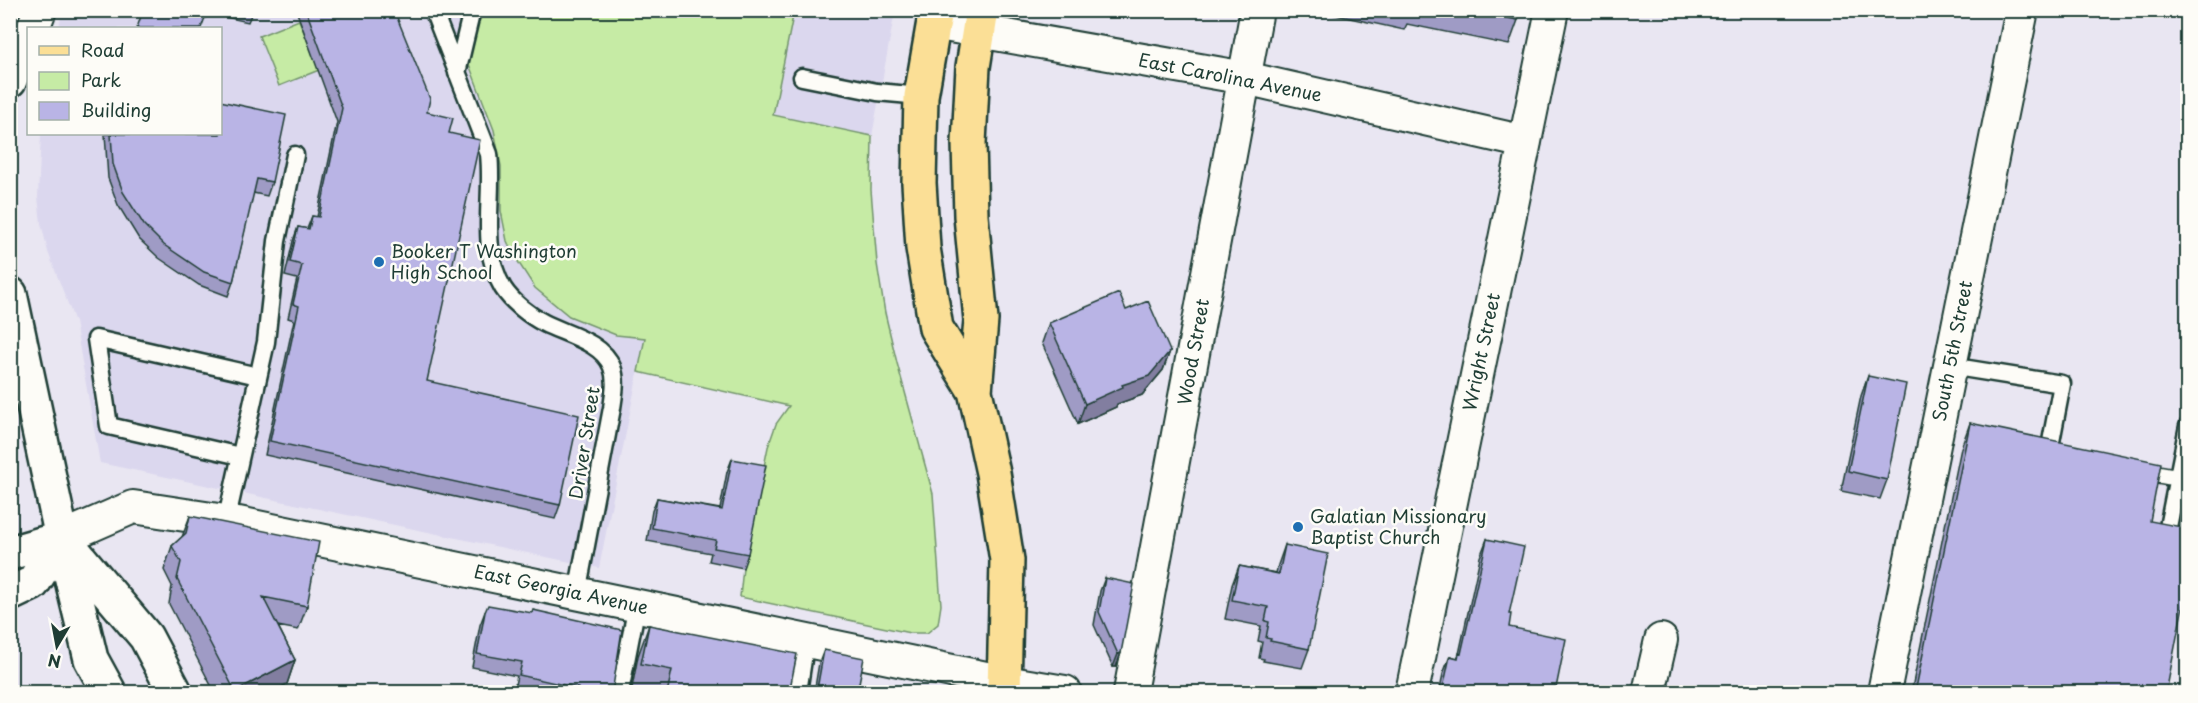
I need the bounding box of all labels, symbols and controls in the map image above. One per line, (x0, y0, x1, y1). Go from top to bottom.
legend (27, 27, 222, 135)
text: Road (81, 36, 125, 63)
street label: East Carolina Avenue (1136, 45, 1325, 108)
text: Park (81, 66, 121, 93)
text: Building (81, 96, 151, 123)
place label: Booker T Washington High School (391, 237, 577, 285)
marker: Booker T Washington High School (372, 255, 386, 269)
street label: South 5th Street (1925, 278, 1978, 423)
street label: Wright Street (1455, 290, 1506, 413)
street label: Wood Street (1170, 296, 1215, 407)
street label: Driver Street (561, 385, 606, 501)
place label: Galatian Missionary Baptist Church (1310, 502, 1486, 550)
marker: Galatian Missionary Baptist Church (1291, 520, 1305, 534)
street label: East Georgia Avenue (472, 557, 651, 620)
north arrow (27, 616, 87, 676)
text: N (46, 649, 63, 675)

